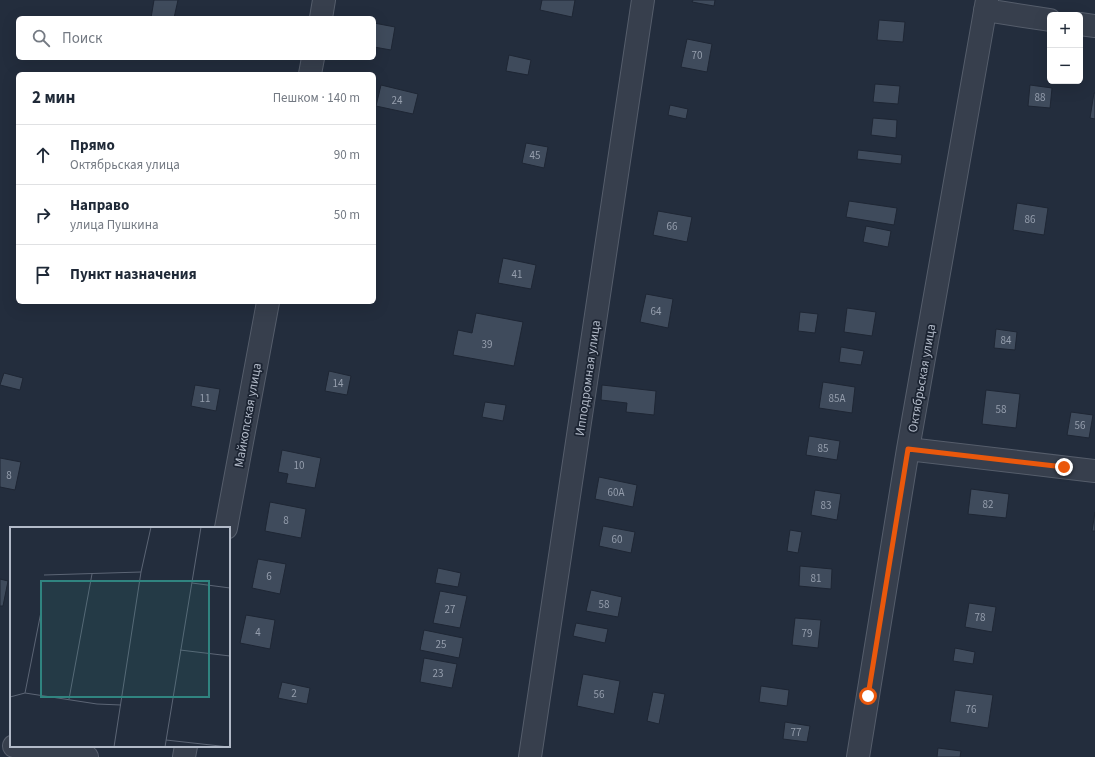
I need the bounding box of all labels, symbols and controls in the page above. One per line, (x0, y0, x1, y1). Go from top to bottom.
map controls (1047, 12, 1083, 84)
button: + (1047, 12, 1083, 48)
search box (16, 16, 376, 60)
icon: search (30, 27, 52, 49)
text: Поиск (62, 28, 103, 49)
house number: 70 (692, 48, 702, 63)
button: − (1047, 48, 1083, 84)
text: 2 мин (32, 86, 75, 110)
text: Пешком · 140 m (273, 89, 360, 107)
house number: 88 (1035, 90, 1046, 105)
house number: 24 (392, 93, 403, 108)
text: Прямо (70, 135, 115, 156)
icon: ahead (32, 144, 54, 166)
text: 90 m (334, 146, 360, 164)
house number: 45 (530, 148, 540, 163)
text: Октябрьская улица (70, 156, 180, 174)
text: Направо (70, 195, 129, 216)
icon: right (32, 204, 54, 226)
text: 50 m (334, 206, 360, 224)
house number: 86 (1025, 212, 1036, 227)
text: улица Пушкина (70, 216, 159, 234)
house number: 66 (667, 219, 678, 234)
icon: arrive (32, 264, 54, 286)
text: Пункт назначения (70, 264, 197, 285)
house number: 41 (512, 267, 522, 282)
house number: 64 (651, 304, 662, 319)
street label: Ипподромная улица (571, 319, 605, 437)
street label: Октябрьская улица (904, 323, 940, 434)
house number: 84 (1001, 333, 1012, 348)
house number: 39 (482, 337, 492, 352)
street label: Майкопская улица (230, 361, 266, 469)
house number: 14 (333, 376, 344, 391)
house number: 11 (200, 391, 210, 406)
house number: 85А (829, 391, 845, 406)
house number: 58 (996, 402, 1007, 417)
house number: 56 (1075, 418, 1086, 433)
house number: 85 (818, 441, 828, 456)
house number: 10 (294, 458, 304, 473)
route end (1055, 458, 1073, 476)
house number: 8 (6, 468, 12, 483)
house number: 60А (608, 485, 624, 500)
house number: 82 (983, 497, 993, 512)
house number: 83 (821, 498, 831, 513)
house number: 8 (283, 513, 289, 528)
inset map (10, 527, 230, 747)
house number: 60 (612, 532, 622, 547)
house number: 6 (266, 569, 272, 584)
house number: 81 (811, 571, 821, 586)
house number: 58 (599, 597, 610, 612)
house number: 27 (445, 602, 455, 617)
house number: 78 (975, 610, 986, 625)
house number: 4 (255, 625, 261, 640)
house number: 79 (802, 626, 812, 641)
house number: 25 (436, 637, 446, 652)
house number: 23 (433, 666, 443, 681)
house number: 2 (291, 686, 297, 701)
house number: 56 (594, 687, 605, 702)
route start (859, 687, 877, 705)
house number: 76 (966, 702, 977, 717)
house number: 77 (791, 725, 801, 740)

